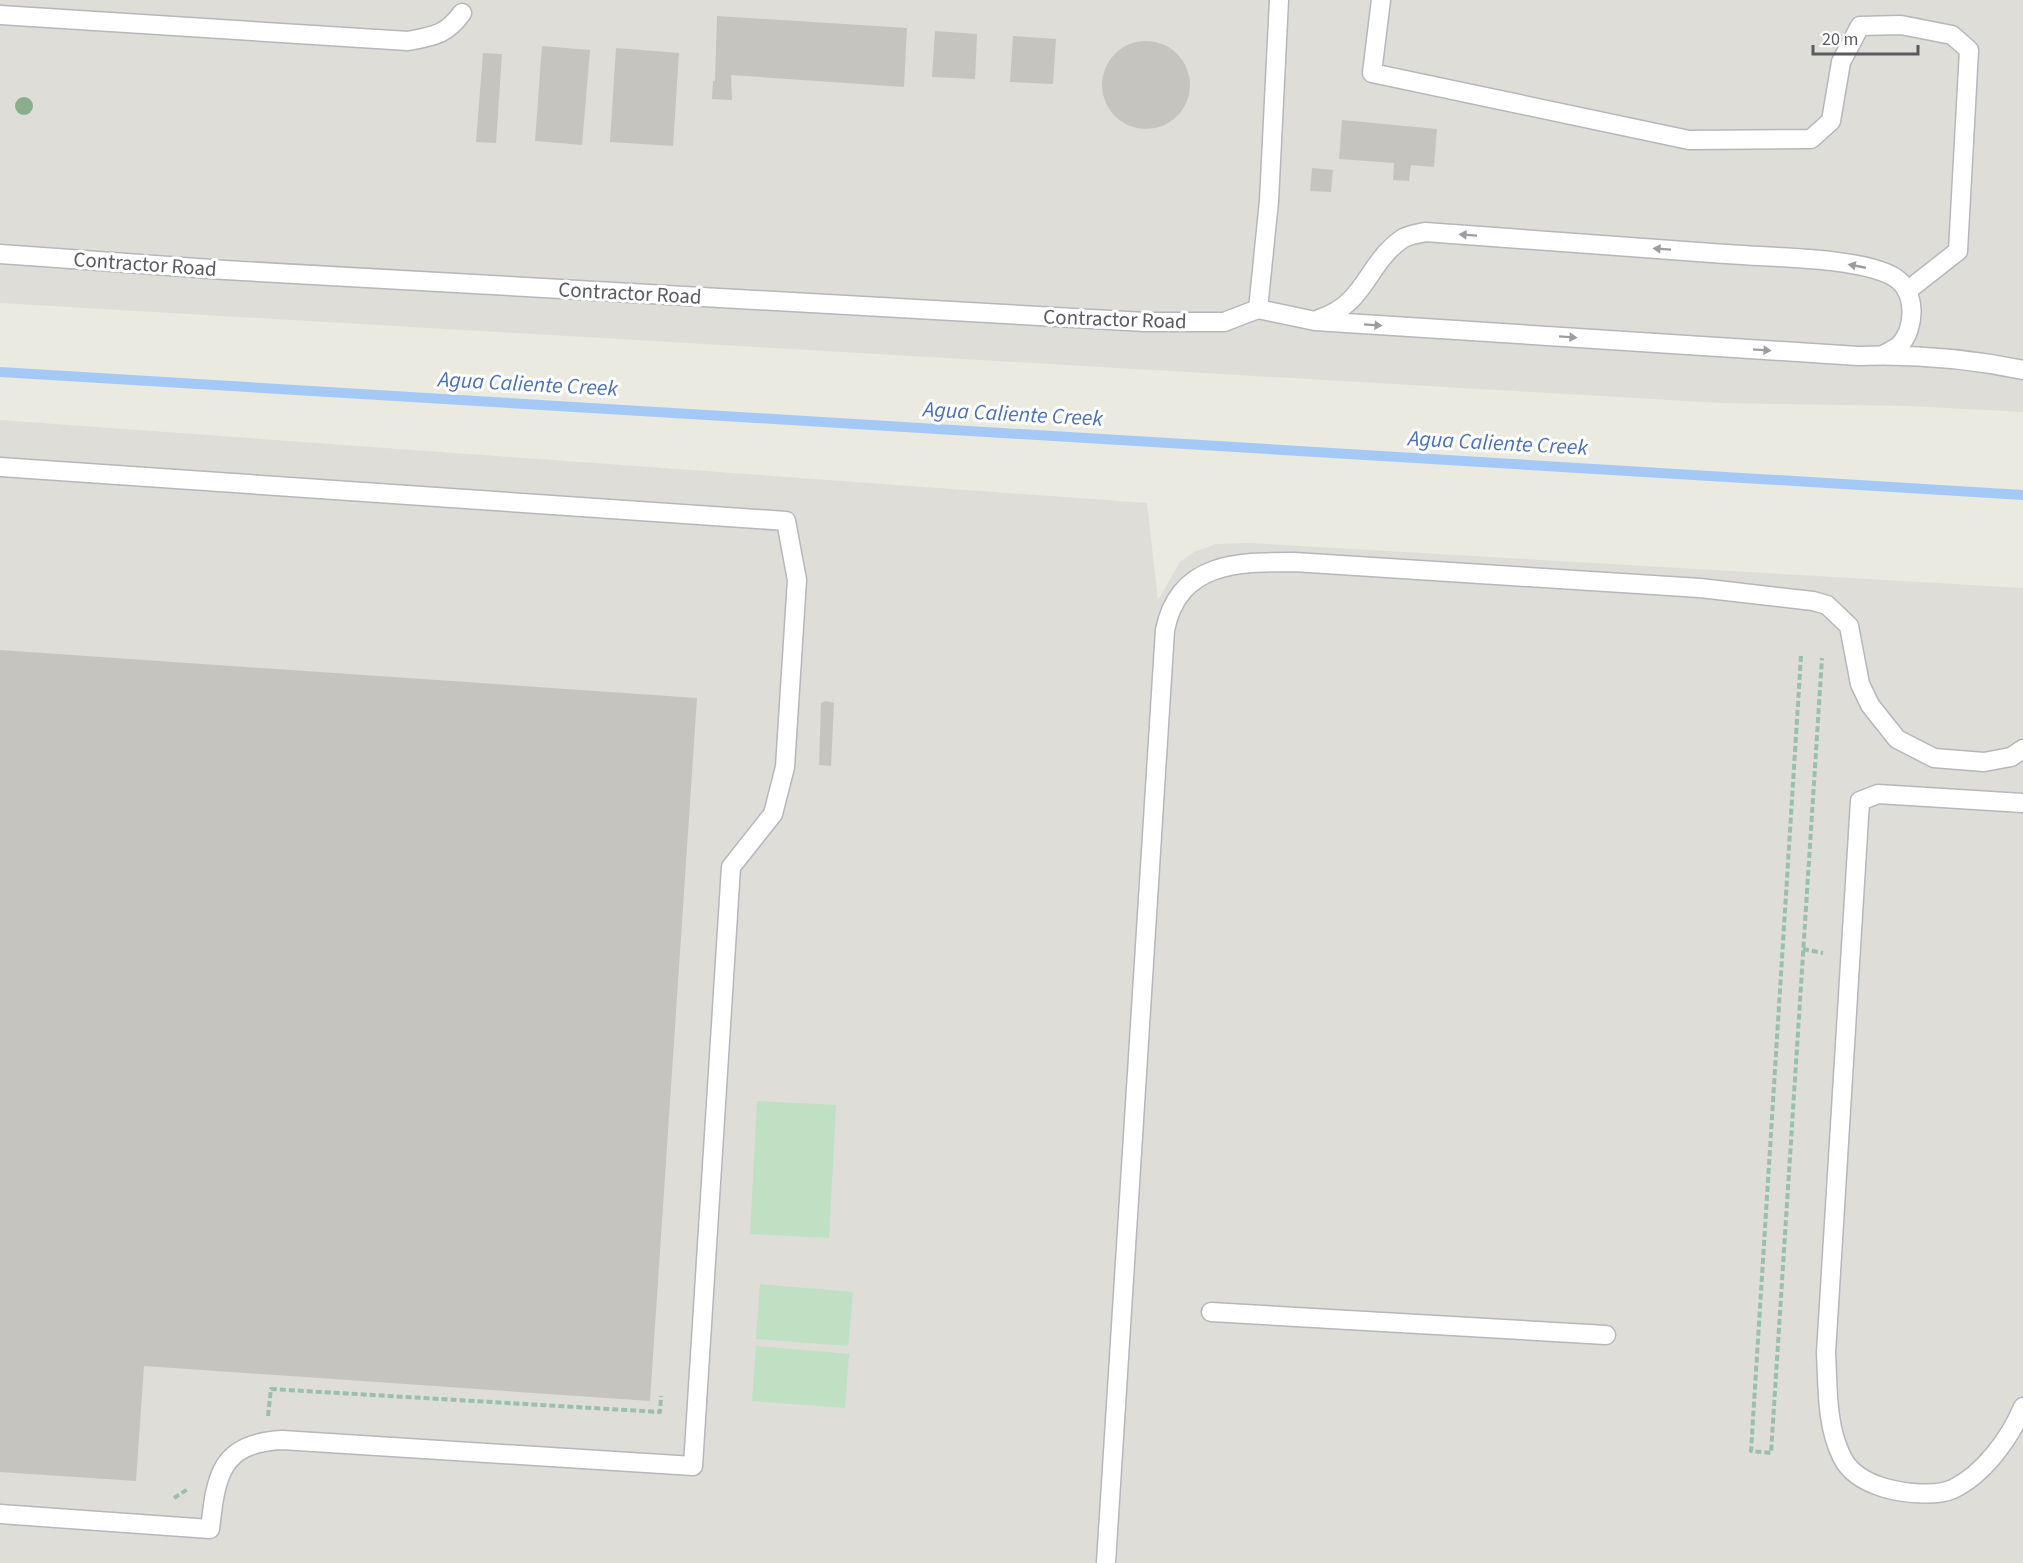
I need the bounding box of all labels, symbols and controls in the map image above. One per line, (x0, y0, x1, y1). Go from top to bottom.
scale bar (1813, 18, 1918, 56)
text: 20 m (1822, 27, 1858, 52)
one-way arrow (1458, 231, 1477, 240)
street label: Contractor Road (72, 244, 218, 284)
one-way arrow (1653, 245, 1672, 254)
one-way arrow (1847, 261, 1866, 270)
street label: Contractor Road (558, 274, 702, 312)
street label: Contractor Road (1043, 302, 1187, 336)
one-way arrow (1364, 320, 1383, 329)
one-way arrow (1558, 333, 1577, 342)
one-way arrow (1753, 345, 1772, 355)
water label: Agua Caliente Creek (435, 363, 619, 405)
water label: Agua Caliente Creek (920, 393, 1104, 435)
water label: Agua Caliente Creek (1405, 422, 1589, 464)

